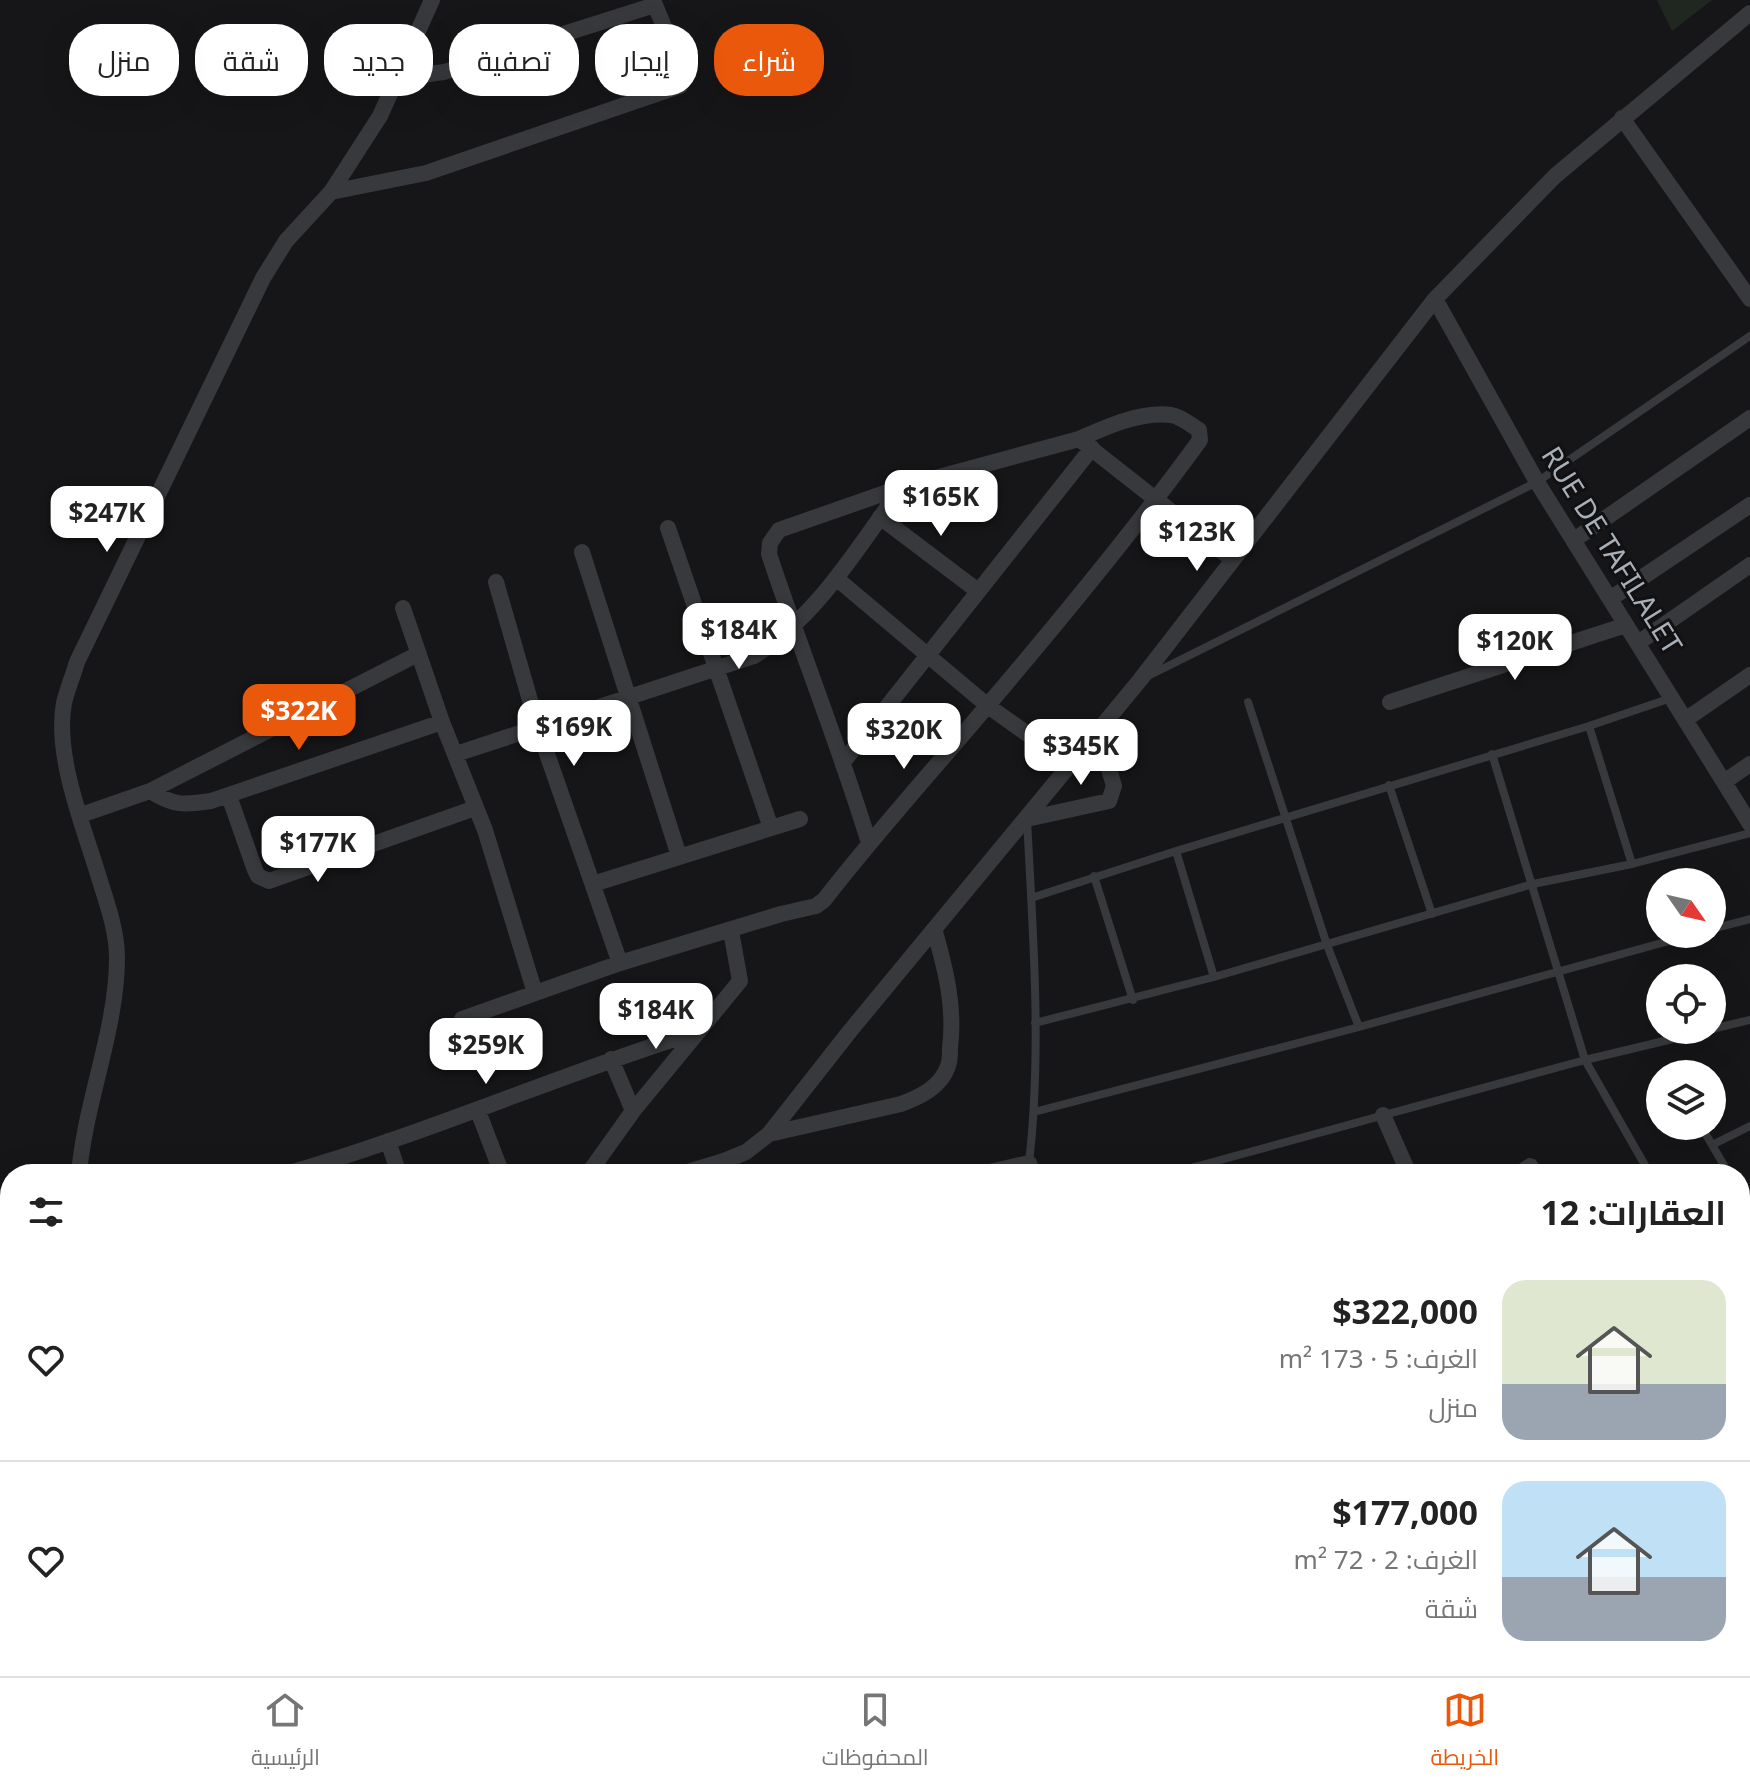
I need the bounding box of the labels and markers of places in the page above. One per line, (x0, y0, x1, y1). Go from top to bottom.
pin: $165K (885, 470, 997, 538)
pin: $247K (51, 486, 163, 554)
pin: $123K (1141, 505, 1253, 573)
pin: $184K (683, 603, 795, 671)
pin: $120K (1459, 614, 1571, 682)
pin: $322K (243, 684, 355, 752)
pin: $169K (518, 700, 630, 768)
pin: $320K (848, 703, 960, 771)
pin: $345K (1025, 719, 1137, 787)
pin: $177K (262, 816, 374, 884)
pin: $184K (600, 983, 712, 1051)
pin: $259K (430, 1018, 542, 1086)

